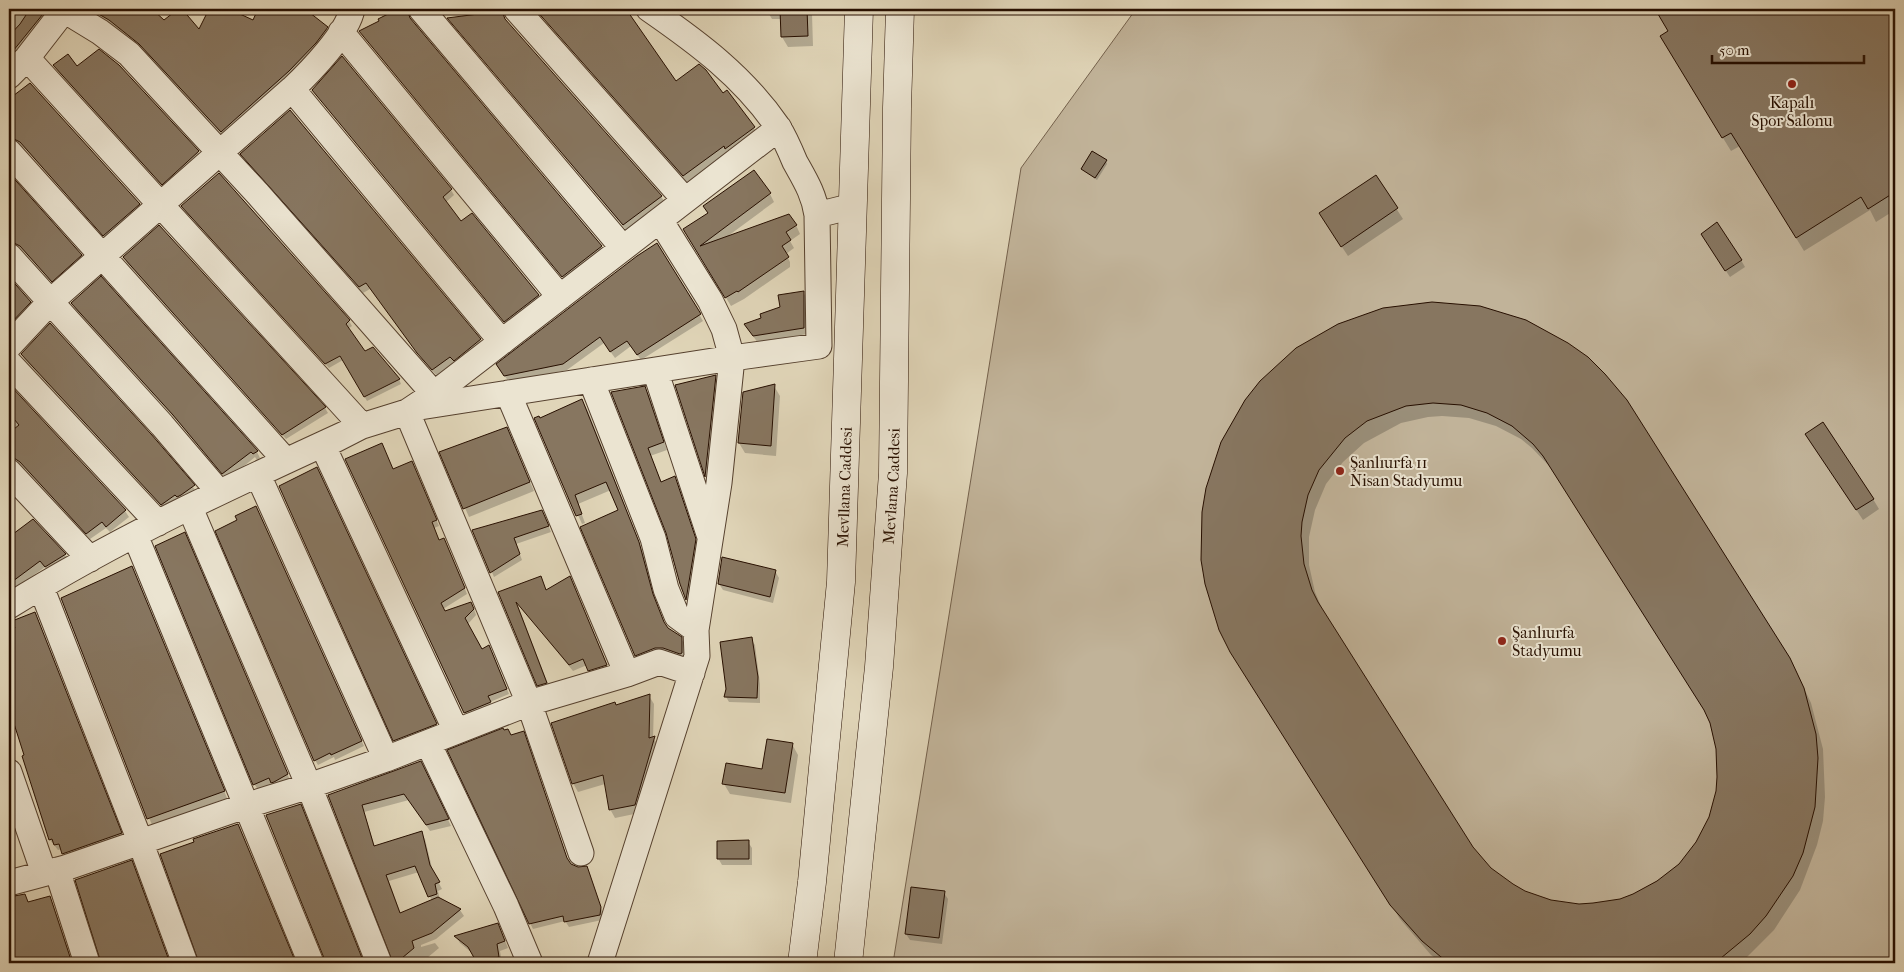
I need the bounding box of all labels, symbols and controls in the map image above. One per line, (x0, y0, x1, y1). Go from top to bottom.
scale bar (1712, 32, 1864, 64)
text: 50 m (1719, 41, 1750, 59)
marker: Kapalı Spor Salonu (1786, 78, 1798, 90)
place label: Kapalı Spor Salonu (1751, 93, 1833, 130)
street label: Mevllana Caddesi (833, 426, 856, 548)
street label: Mevlana Caddesi (879, 428, 903, 545)
place label: Şanlıurfa 11 Nisan Stadyumu (1350, 453, 1462, 490)
marker: Şanlıurfa 11 Nisan Stadyumu (1334, 465, 1346, 477)
place label: Şanlıurfa Stadyumu (1512, 623, 1582, 660)
marker: Şanlıurfa Stadyumu (1496, 635, 1508, 647)

